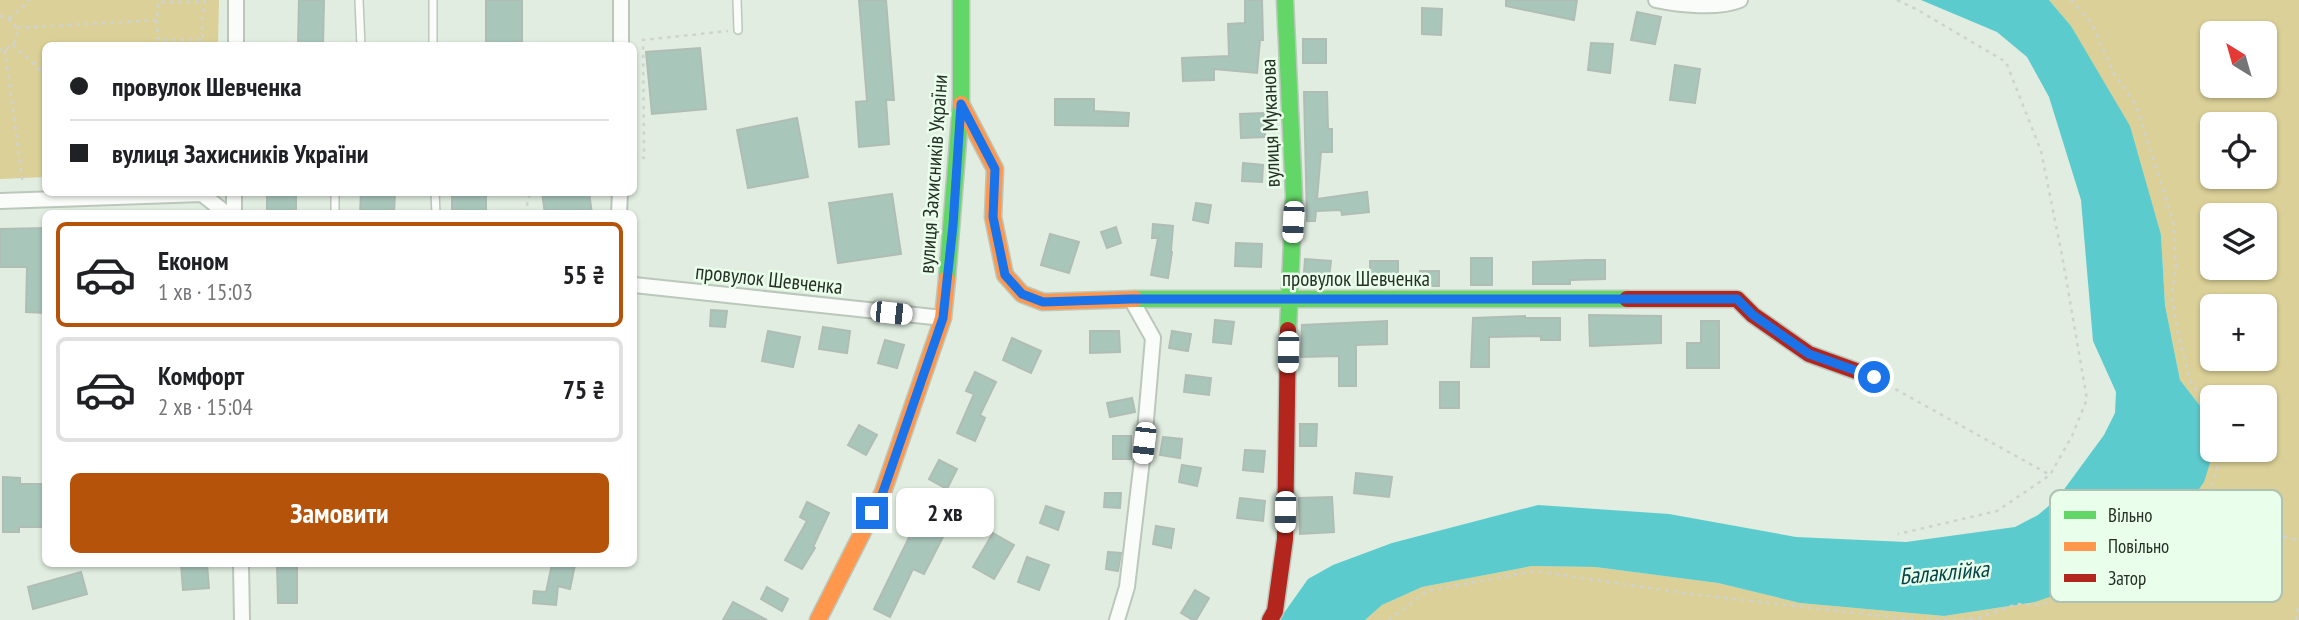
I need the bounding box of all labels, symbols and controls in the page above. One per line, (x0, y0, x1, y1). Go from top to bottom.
north arrow (2200, 21, 2277, 98)
map controls (2200, 21, 2277, 462)
street label: вулиця Муканова (1254, 58, 1286, 188)
text: провулок Шевченка (112, 70, 301, 103)
street label: вулиця Захисників України (913, 74, 953, 274)
button: locate (2200, 112, 2277, 189)
text: вулиця Захисників України (112, 137, 368, 170)
car (1282, 200, 1305, 244)
button: layers (2200, 203, 2277, 280)
icon: car (74, 243, 137, 306)
text: Економ (158, 244, 229, 277)
text: 55 ₴ (562, 258, 605, 291)
street label: провулок Шевченка (694, 258, 844, 300)
street label: провулок Шевченка (1282, 265, 1430, 292)
text: 1 хв · 15:03 (158, 277, 253, 306)
button: + (2200, 294, 2277, 371)
car (870, 300, 913, 326)
car (1278, 331, 1299, 373)
icon: car (74, 358, 137, 421)
text: Комфорт (158, 359, 244, 392)
route start (1858, 361, 1890, 393)
text: 75 ₴ (562, 373, 605, 406)
button: − (2200, 385, 2277, 462)
text: 2 хв · 15:04 (158, 392, 253, 421)
car (1132, 421, 1157, 465)
button: Замовити (70, 473, 609, 553)
callout: 2 хв (896, 489, 994, 538)
legend (2050, 490, 2282, 602)
car (1275, 491, 1296, 533)
route end (856, 497, 888, 529)
text: 2 хв (927, 498, 963, 527)
text: Вільно (2108, 503, 2152, 527)
text: Повільно (2108, 534, 2169, 558)
water label: Балаклійка (1898, 553, 1992, 590)
text: Затор (2108, 566, 2146, 590)

